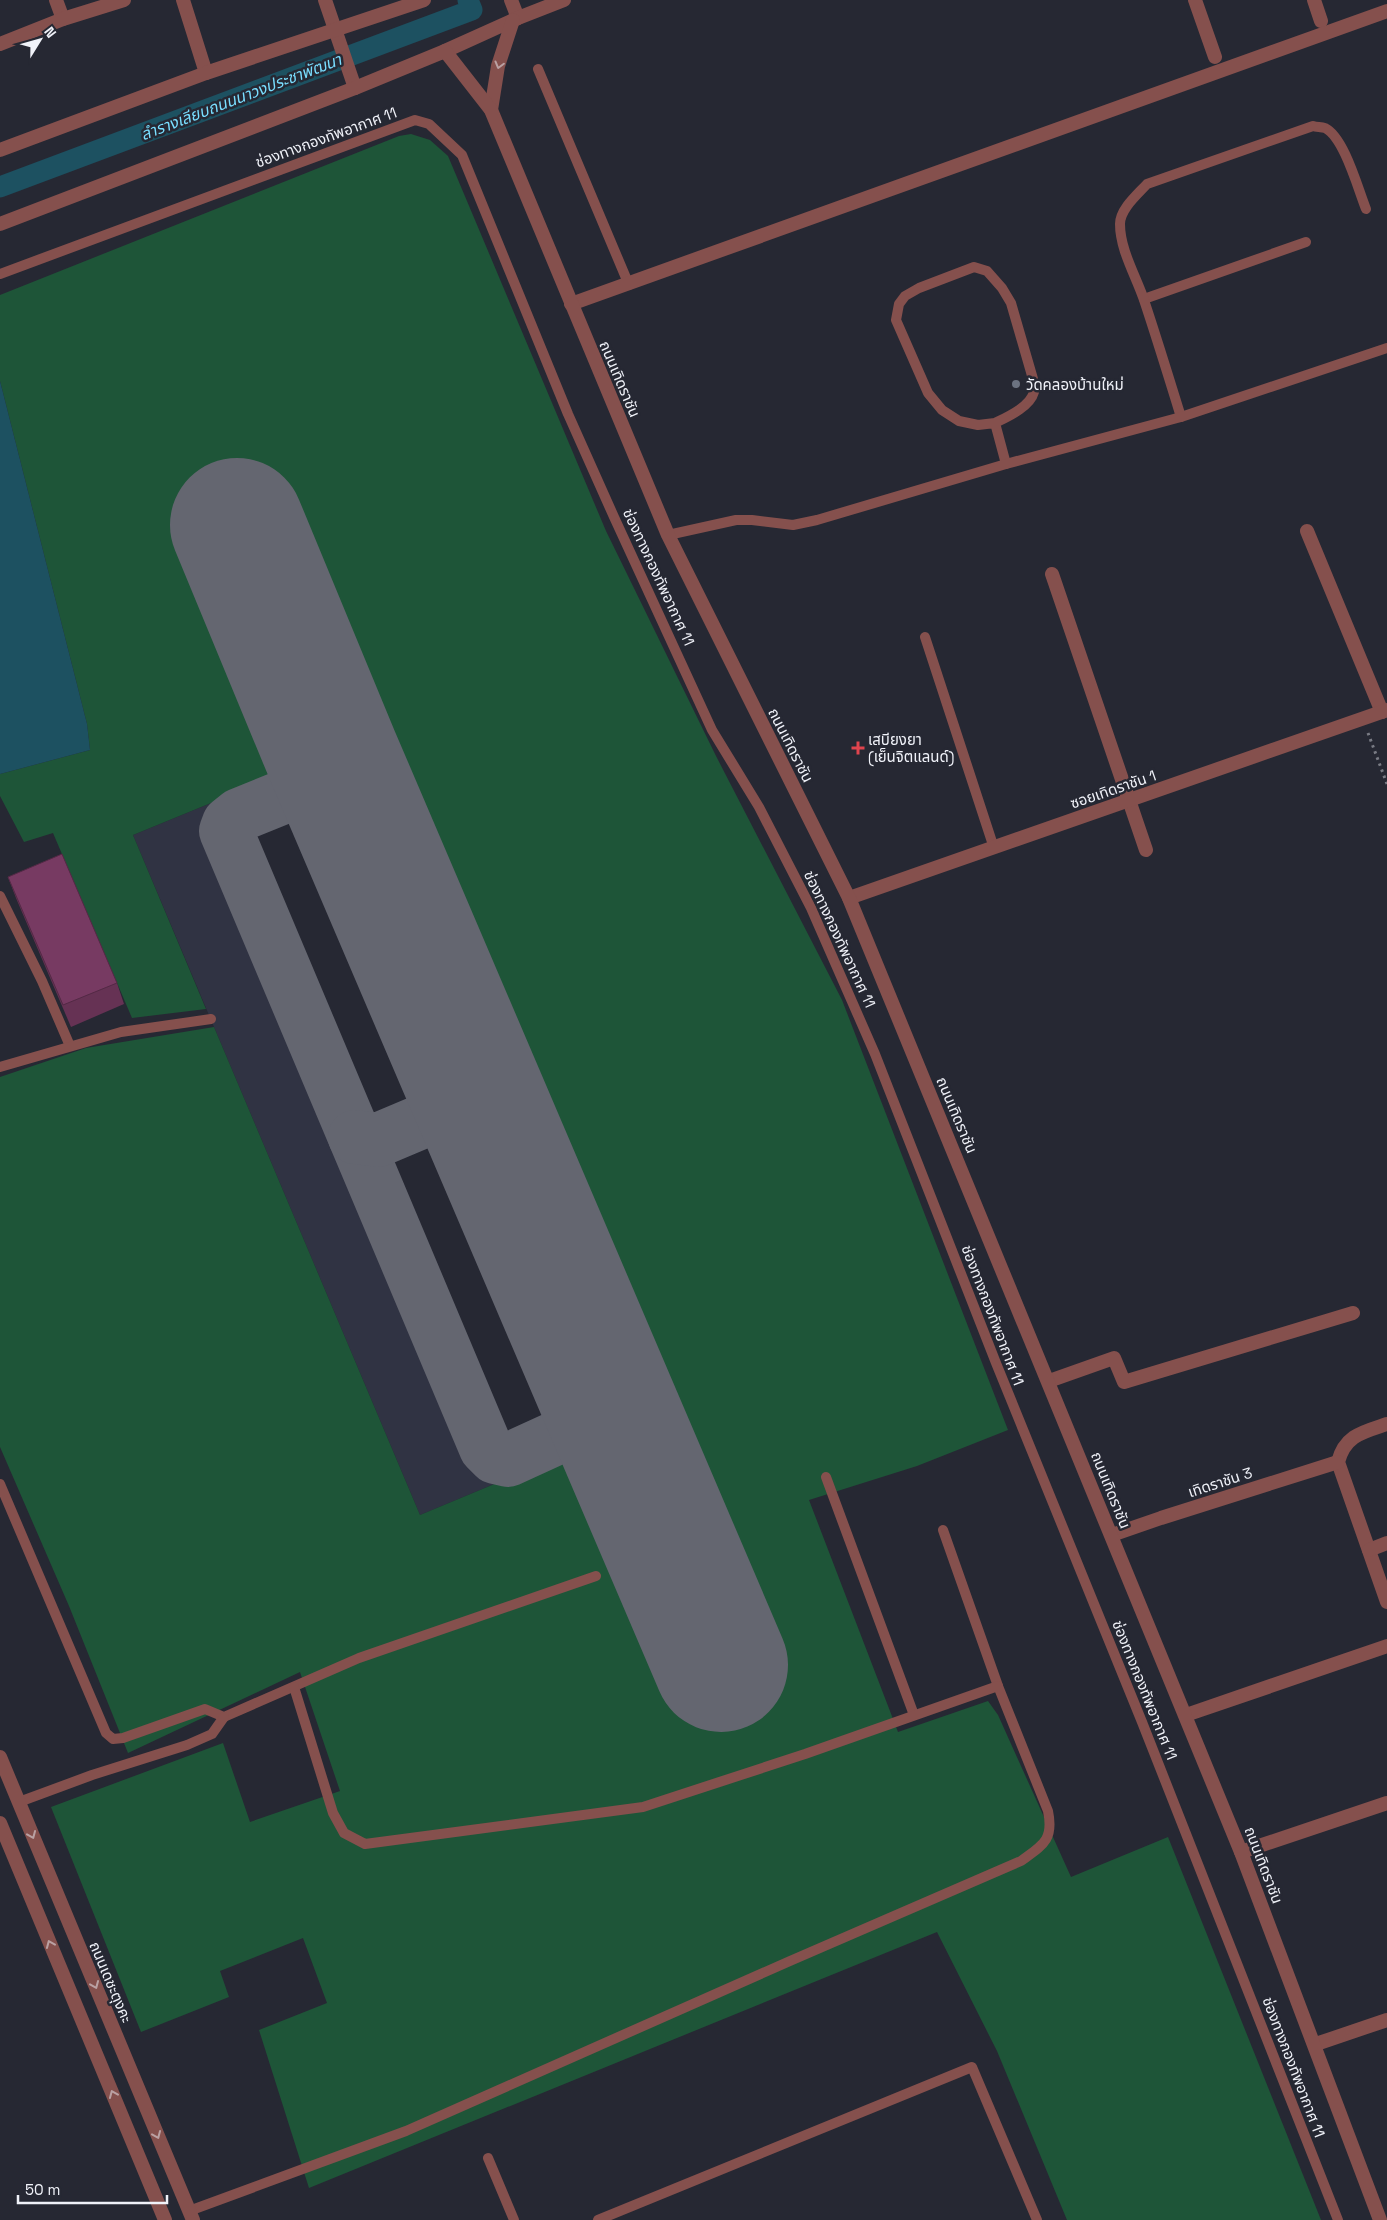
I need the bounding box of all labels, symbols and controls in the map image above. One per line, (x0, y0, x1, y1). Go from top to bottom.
north arrow (15, 15, 65, 65)
text: N (40, 23, 60, 41)
water label: ลำรางเลียบถนนนาวงประชาพัฒนา (138, 48, 346, 145)
one-way arrow (495, 60, 505, 68)
street label: ช่องทางกองทัพอากาศ 11 (253, 103, 399, 171)
street label: ถนนเทิดราชัน (595, 338, 645, 420)
place label: วัดคลองบ้านใหม่ (1026, 375, 1124, 394)
marker: วัดคลองบ้านใหม่ (1010, 378, 1022, 390)
street label: ช่องทางกองทัพอากาศ 11 (619, 505, 699, 649)
street label: ถนนเทิดราชัน (764, 705, 818, 785)
place label: เสบียงยา (เย็นจิตแลนด์) (868, 730, 954, 767)
marker: เสบียงยา (เย็นจิตแลนด์) (852, 742, 864, 754)
street label: ซอยเทิดราชัน 1 (1068, 765, 1158, 813)
street label: ช่องทางกองทัพอากาศ 11 (800, 867, 880, 1011)
street label: ถนนเทิดราชัน (932, 1074, 982, 1156)
street label: ช่องทางกองทัพอากาศ 11 (957, 1242, 1029, 1388)
street label: ถนนเทิดราชัน (1087, 1449, 1135, 1531)
street label: เทิดราชัน 3 (1185, 1463, 1255, 1501)
street label: ช่องทางกองทัพอากาศ 11 (1108, 1617, 1182, 1763)
street label: ถนนเทิดราชัน (1241, 1824, 1287, 1906)
one-way arrow (27, 1830, 37, 1838)
street label: ถนนเดชะตุงคะ (85, 1939, 137, 2025)
one-way arrow (46, 1940, 57, 1949)
one-way arrow (89, 1980, 99, 1988)
street label: ช่องทางกองทัพอากาศ 11 (1258, 1994, 1330, 2140)
one-way arrow (109, 2090, 119, 2099)
one-way arrow (151, 2130, 161, 2139)
scale bar (18, 2172, 166, 2204)
text: 50 m (25, 2180, 60, 2199)

